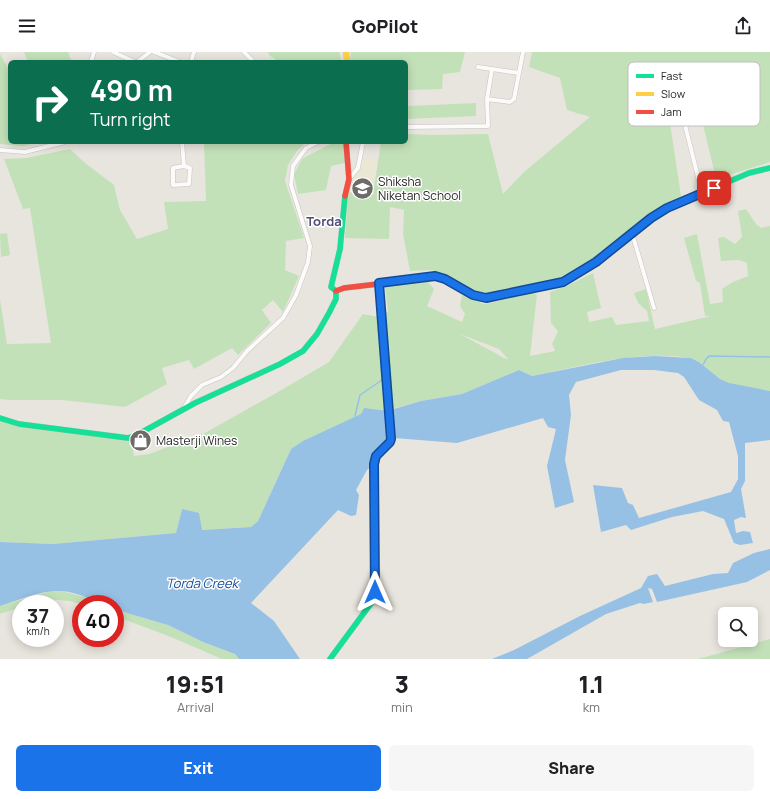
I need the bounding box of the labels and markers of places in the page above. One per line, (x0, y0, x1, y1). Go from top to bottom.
pin (697, 171, 731, 205)
place label: Shiksha Niketan School (378, 173, 461, 204)
school or university icon: Shiksha Niketan School (349, 175, 375, 201)
shop icon: Masterji Wines (128, 427, 154, 453)
place label: Masterji Wines (156, 432, 237, 449)

